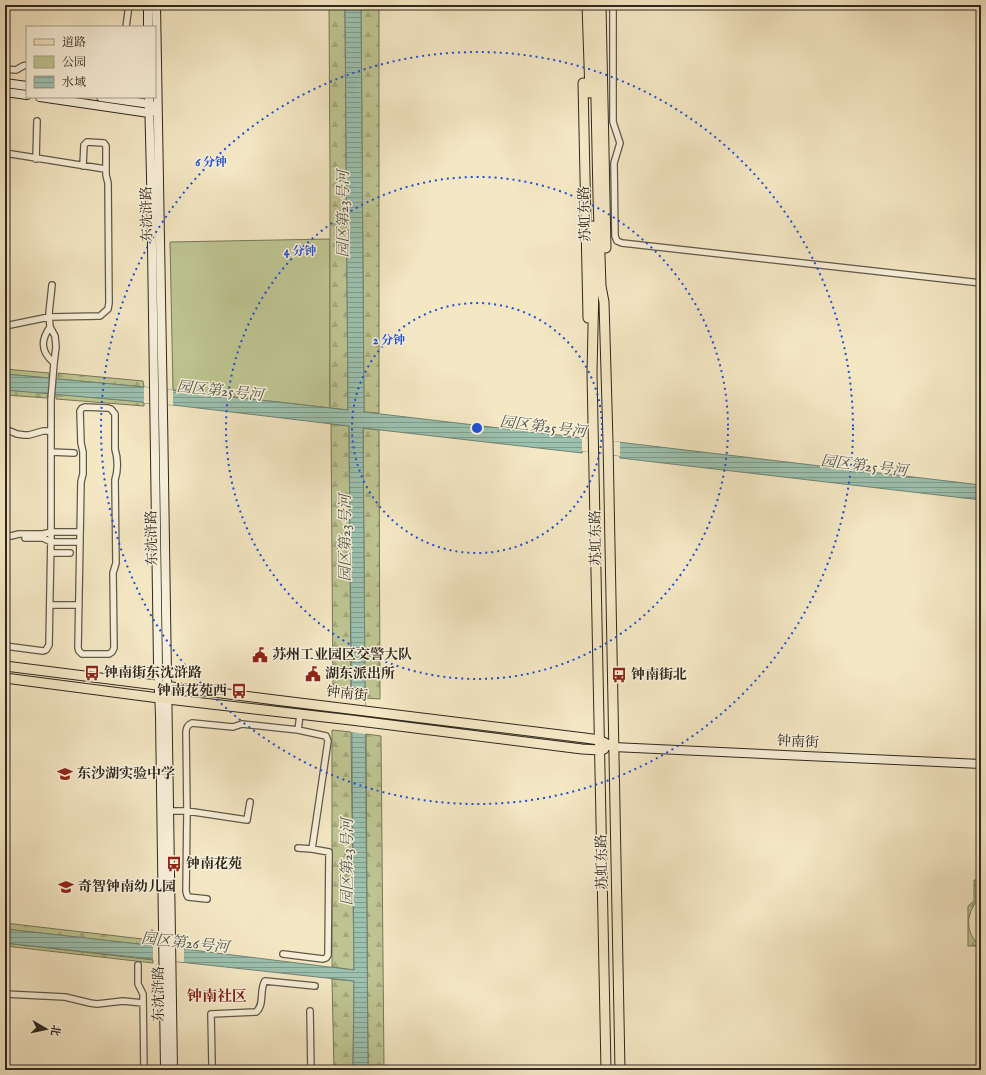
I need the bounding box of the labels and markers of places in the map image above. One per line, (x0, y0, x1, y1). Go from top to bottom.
centre of rings (470, 421, 484, 435)
public building icon: 苏州工业园区交警大队 (251, 646, 269, 664)
place label: 苏州工业园区交警大队 (272, 646, 412, 664)
bus stop icon: 钟南街东沈浒路 (83, 664, 101, 682)
place label: 钟南街东沈浒路 (104, 664, 202, 682)
public building icon: 湖东派出所 (304, 665, 322, 683)
place label: 湖东派出所 (325, 665, 395, 683)
bus stop icon: 钟南街北 (610, 666, 628, 684)
place label: 钟南街北 (631, 666, 687, 684)
place label: 钟南花苑西 (157, 682, 227, 700)
bus stop icon: 钟南花苑西 (230, 682, 248, 700)
school or university icon: 东沙湖实验中学 (56, 765, 74, 783)
place label: 东沙湖实验中学 (77, 765, 175, 783)
bus stop icon: 钟南花苑 (165, 855, 183, 873)
place label: 钟南花苑 (186, 855, 242, 873)
school or university icon: 奇智钟南幼儿园 (57, 878, 75, 896)
place label: 奇智钟南幼儿园 (78, 878, 176, 896)

